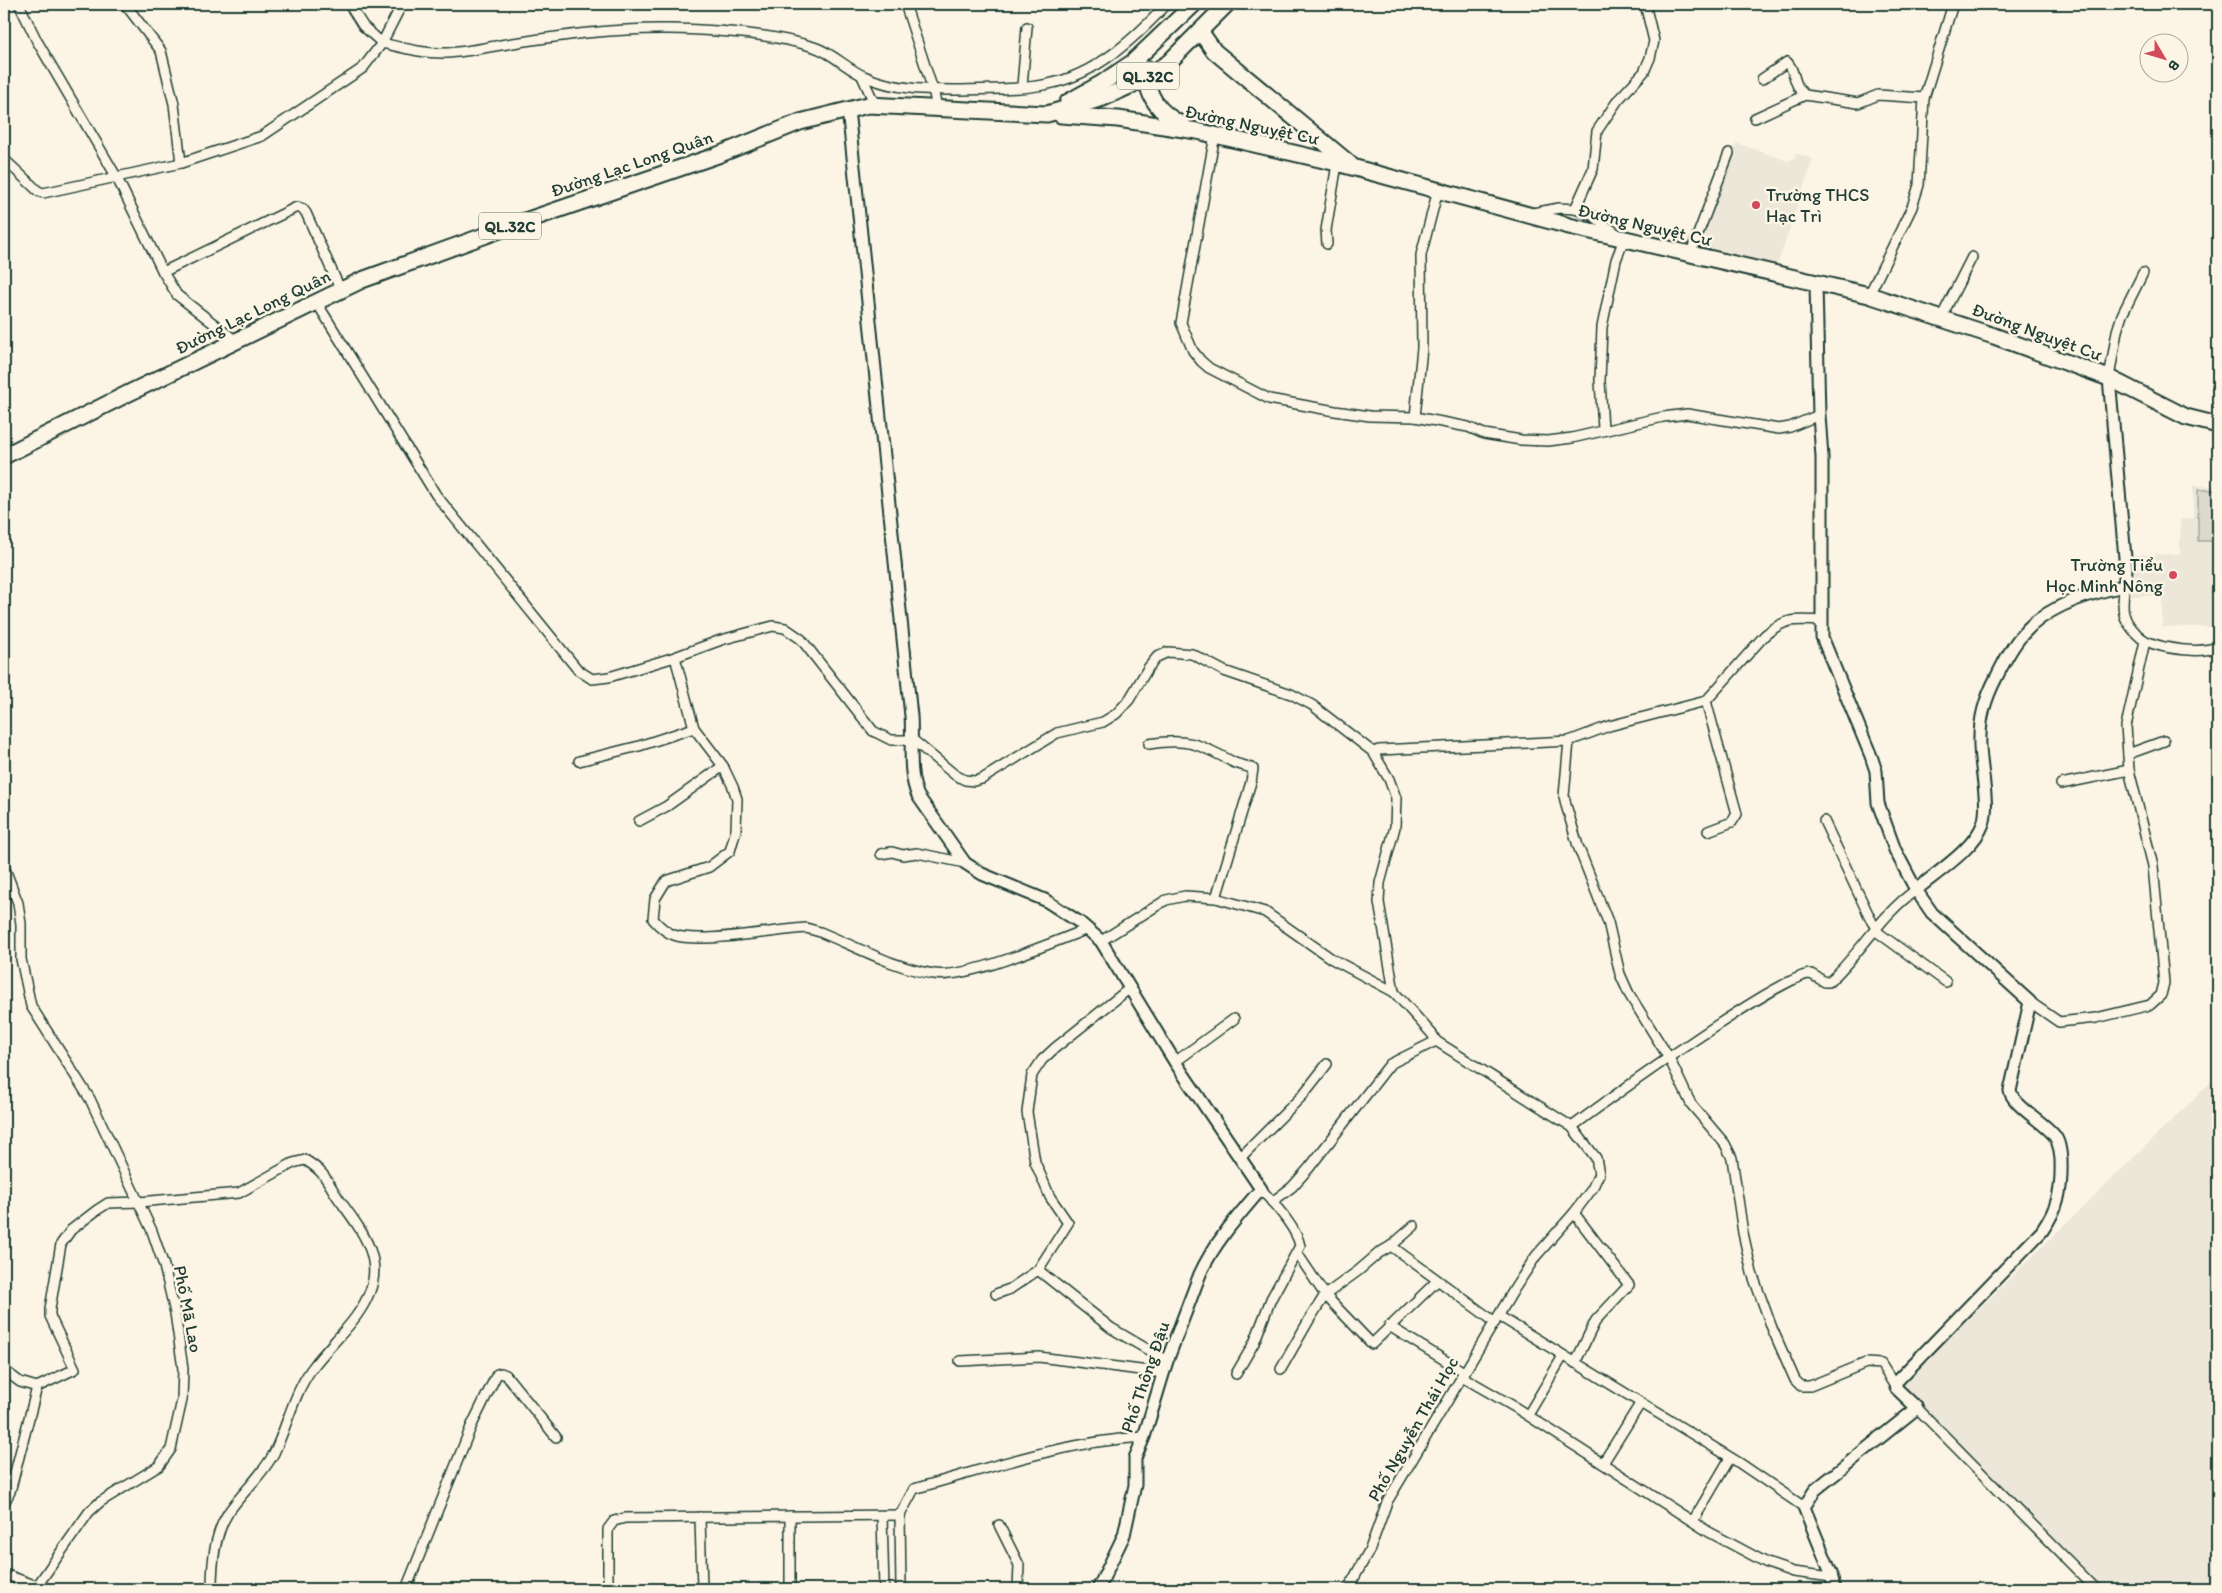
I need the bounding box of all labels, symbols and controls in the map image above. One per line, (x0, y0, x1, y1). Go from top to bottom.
north arrow (2140, 32, 2190, 82)
text: B (2164, 57, 2183, 74)
road number: QL.32C (1117, 62, 1179, 90)
street label: Đường Nguyệt Cư (1183, 100, 1322, 150)
street label: Đường Lạc Long Quân (548, 126, 716, 202)
place label: Trường THCS Hạc Trì (1766, 184, 1869, 227)
street label: Đường Nguyệt Cư (1576, 199, 1714, 251)
marker: Trường THCS Hạc Trì (1750, 199, 1762, 211)
road number: QL.32C (479, 212, 541, 240)
street label: Đường Lạc Long Quân (172, 265, 334, 359)
street label: Đường Nguyệt Cư (1969, 298, 2105, 366)
place label: Trường Tiểu Học Minh Nông (2046, 554, 2164, 597)
marker: Trường Tiểu Học Minh Nông (2167, 569, 2179, 581)
street label: Phố Mã Lao (169, 1264, 207, 1354)
street label: Phố Thông Đậu (1116, 1318, 1174, 1436)
street label: Phố Nguyễn Thái Học (1363, 1353, 1463, 1505)

